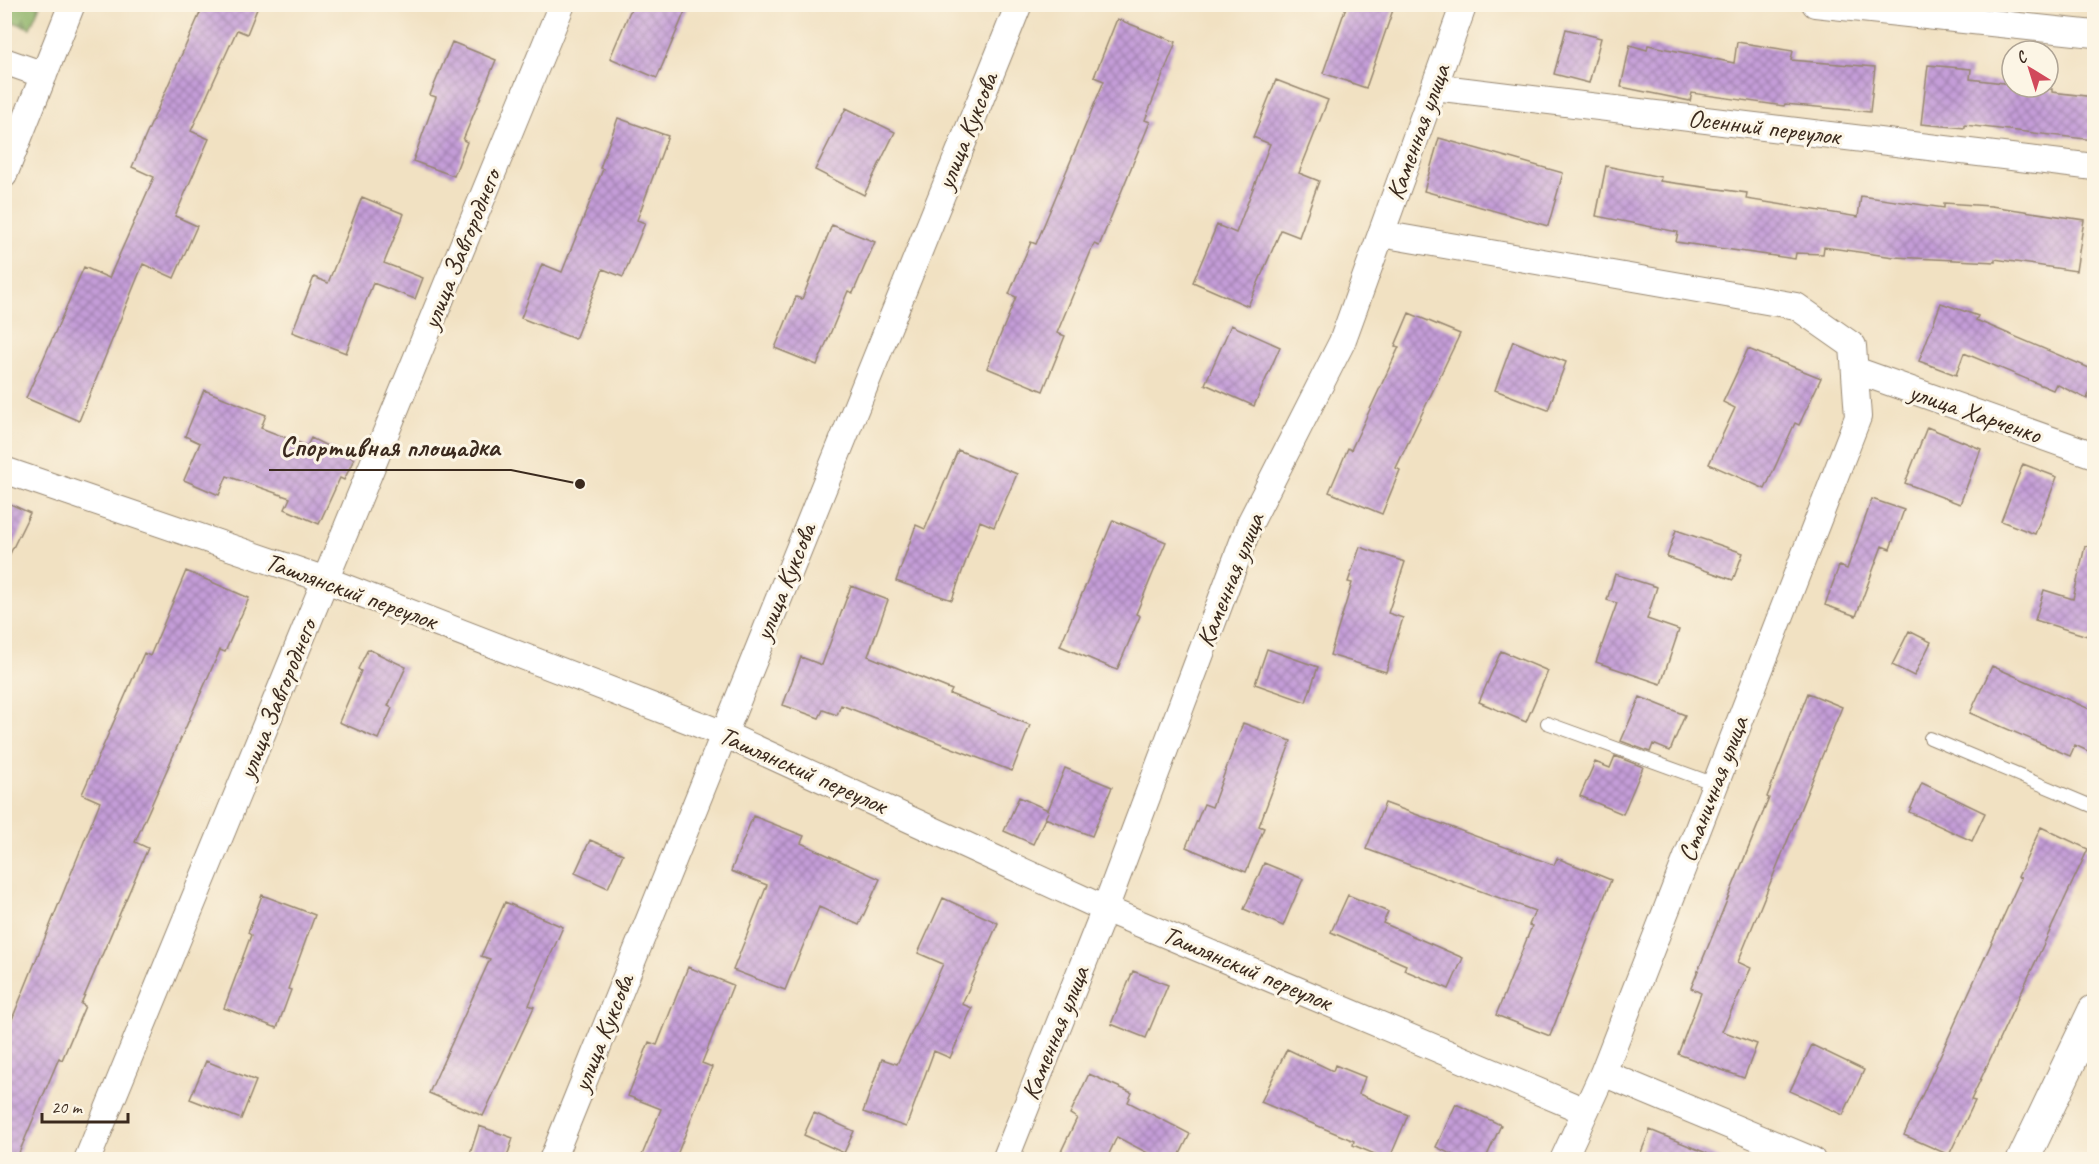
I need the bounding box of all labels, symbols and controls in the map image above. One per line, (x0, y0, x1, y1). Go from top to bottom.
north arrow (2000, 39, 2060, 99)
text: С (2012, 46, 2032, 68)
street label: Каменная улица (1378, 58, 1458, 204)
street label: улица Куксова (928, 65, 1006, 196)
street label: Осенний переулок (1686, 101, 1844, 153)
street label: улица Завгороднего (413, 162, 509, 336)
street label: улица Харченко (1903, 374, 2047, 452)
callout: Спортивная площадка (269, 425, 511, 470)
text: Спортивная площадка (280, 430, 502, 464)
street label: Каменная улица (1188, 507, 1272, 652)
street label: улица Куксова (746, 516, 824, 647)
street label: Ташлянский переулок (261, 545, 443, 638)
street label: улица Завгороднего (229, 612, 325, 786)
street label: Станичная улица (1670, 710, 1756, 866)
street label: Ташлянский переулок (714, 718, 894, 823)
street label: Ташлянский переулок (1158, 918, 1339, 1019)
street label: Каменная улица (1013, 960, 1097, 1105)
street label: улица Куксова (564, 967, 642, 1098)
scale bar (42, 1086, 128, 1124)
text: 20 m (51, 1096, 84, 1118)

